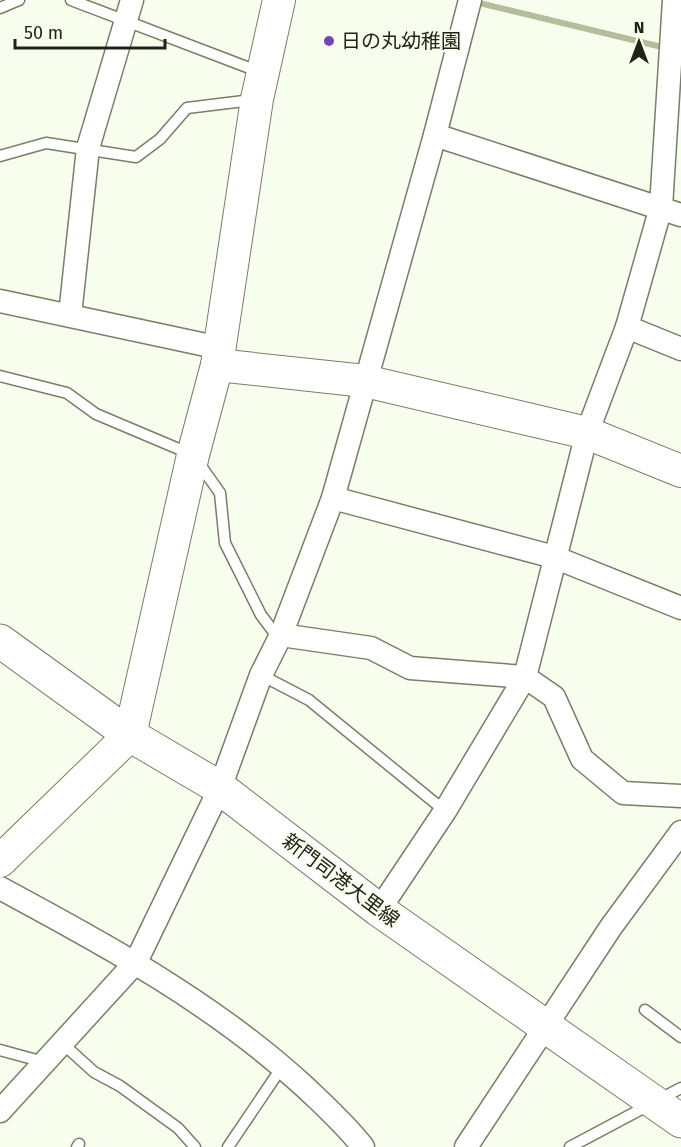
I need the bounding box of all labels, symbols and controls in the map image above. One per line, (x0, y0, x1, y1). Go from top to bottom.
scale bar (15, 12, 165, 50)
north arrow (609, 12, 669, 72)
text: N (634, 18, 644, 37)
text: 50 m (24, 22, 63, 44)
place label: 日の丸幼稚園 (341, 29, 461, 53)
marker: 日の丸幼稚園 (322, 34, 336, 48)
street label: 新門司港大里線 (278, 828, 404, 932)

